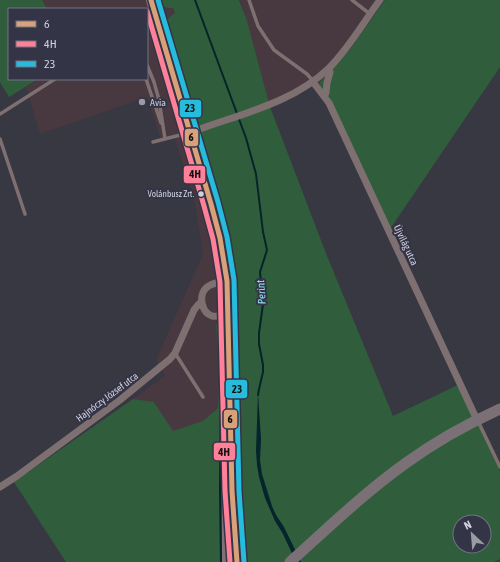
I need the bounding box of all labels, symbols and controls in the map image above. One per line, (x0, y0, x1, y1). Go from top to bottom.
legend (8, 8, 148, 80)
text: 6 (44, 17, 50, 31)
text: 4H (44, 37, 57, 51)
text: 23 (44, 57, 55, 71)
marker: Avia (137, 97, 147, 107)
place label: Avia (150, 97, 166, 108)
line badge: 23 (179, 99, 202, 118)
text: 23 (185, 102, 195, 114)
line badge: 6 (184, 128, 199, 147)
text: 6 (188, 131, 194, 143)
line badge: 4H (183, 165, 206, 184)
text: 4H (188, 168, 201, 180)
place label: Volánbusz Zrt. (148, 189, 194, 199)
marker: Volánbusz Zrt. (196, 189, 206, 199)
street label: Újvilág utca (392, 223, 420, 267)
water label: Perint (254, 279, 268, 305)
street label: Hajnóczy József utca (74, 370, 140, 424)
line badge: 23 (225, 379, 248, 399)
text: 23 (232, 383, 242, 395)
line badge: 6 (223, 409, 238, 429)
text: 6 (227, 413, 233, 425)
line badge: 4H (213, 442, 236, 461)
text: 4H (217, 446, 230, 458)
north arrow (452, 514, 492, 554)
text: N (462, 518, 473, 532)

